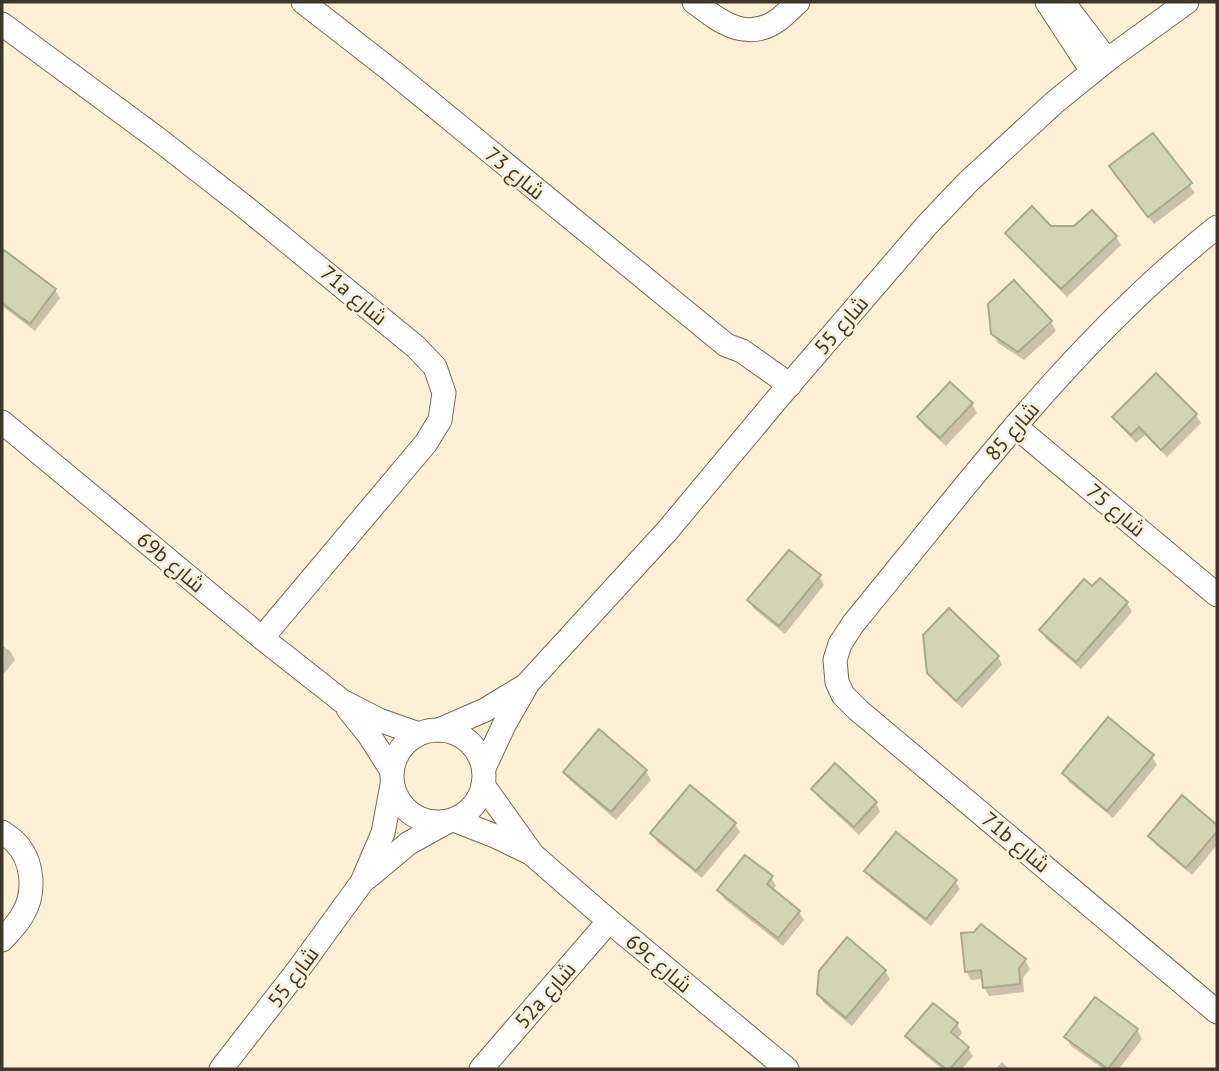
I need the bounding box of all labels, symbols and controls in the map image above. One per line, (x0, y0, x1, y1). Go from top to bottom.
street label: شارع 73 (479, 141, 550, 206)
street label: 71a شارع (314, 259, 393, 332)
street label: شارع 55 (808, 290, 875, 361)
street label: شارع 85 (979, 396, 1046, 467)
street label: شارع 75 (1080, 477, 1151, 543)
street label: 69b شارع (131, 526, 211, 599)
street label: 71b شارع (976, 806, 1056, 879)
street label: 69c شارع (620, 928, 698, 999)
street label: شارع 55 (261, 941, 325, 1013)
street label: 52a شارع (509, 956, 582, 1035)

